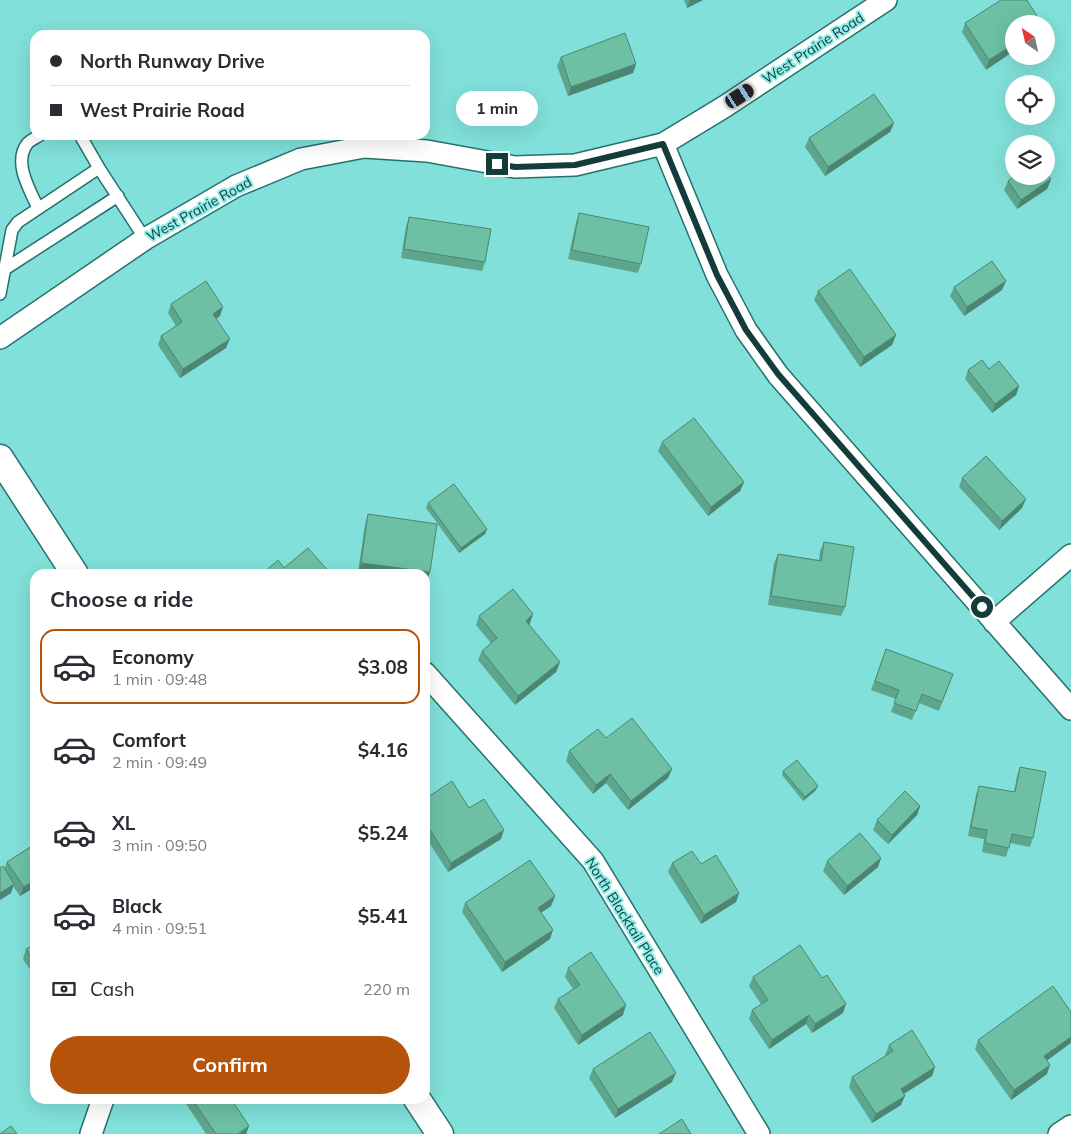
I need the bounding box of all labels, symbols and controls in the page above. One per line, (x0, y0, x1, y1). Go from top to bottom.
street label: West Prairie Road (759, 8, 867, 88)
north arrow (1005, 15, 1055, 65)
map controls (1005, 15, 1055, 185)
text: North Runway Drive (80, 49, 265, 73)
button: locate (1005, 75, 1055, 125)
car (723, 82, 756, 110)
callout: 1 min (456, 91, 538, 126)
text: West Prairie Road (80, 98, 245, 122)
text: 1 min (476, 98, 518, 118)
button: layers (1005, 135, 1055, 185)
route end (486, 153, 508, 175)
street label: West Prairie Road (143, 173, 255, 245)
text: Choose a ride (50, 585, 193, 613)
route start (971, 596, 993, 618)
icon: car (52, 644, 97, 689)
text: Economy (112, 645, 194, 669)
text: $3.08 (358, 655, 408, 679)
text: 1 min · 09:48 (112, 669, 207, 689)
icon: car (52, 727, 97, 772)
text: Comfort (112, 728, 186, 752)
text: $4.16 (358, 738, 408, 762)
text: 2 min · 09:49 (112, 752, 207, 772)
icon: car (52, 810, 97, 855)
text: XL (112, 811, 135, 835)
text: $5.24 (358, 821, 408, 845)
text: 3 min · 09:50 (112, 835, 207, 855)
street label: North Blacktail Place (582, 854, 668, 978)
icon: car (52, 893, 97, 938)
text: Black (112, 894, 162, 918)
text: $5.41 (358, 904, 408, 928)
text: 4 min · 09:51 (112, 918, 207, 938)
icon: cash (50, 975, 78, 1003)
text: Cash (90, 977, 135, 1001)
text: 220 m (363, 979, 410, 999)
button: Confirm (50, 1036, 410, 1094)

